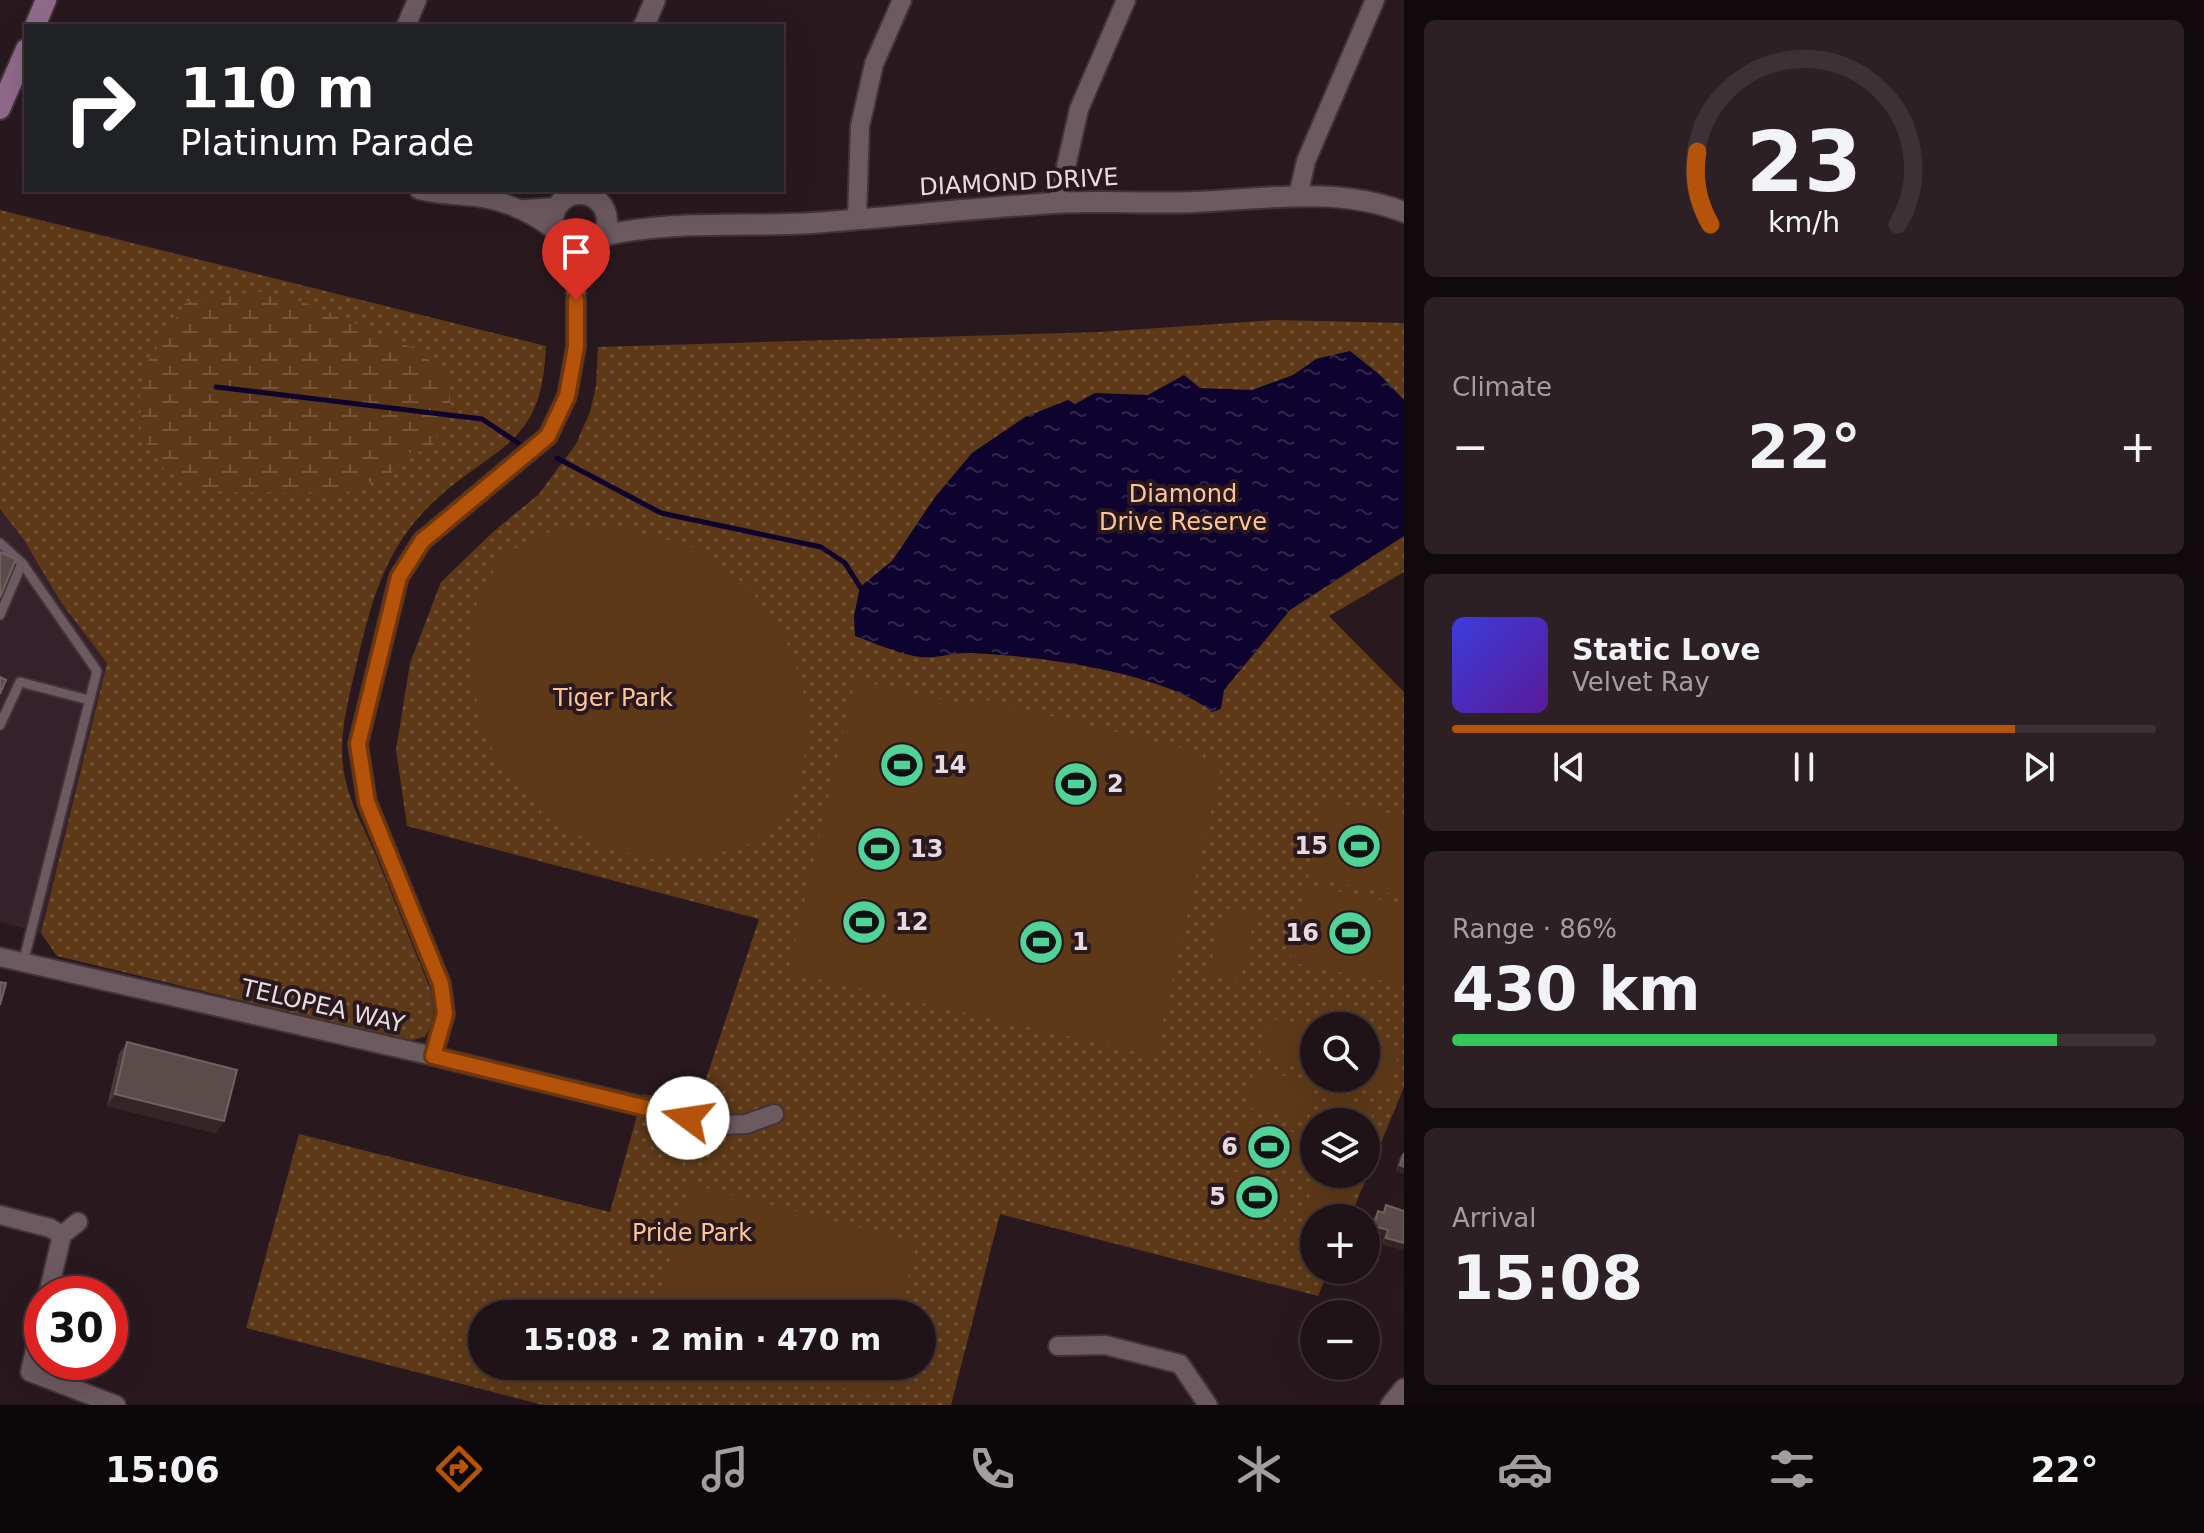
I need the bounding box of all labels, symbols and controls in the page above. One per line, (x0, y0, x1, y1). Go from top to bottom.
text: 110 m (180, 55, 375, 120)
icon: right (48, 56, 152, 160)
text: 23 (1746, 113, 1862, 210)
text: Platinum Parade (180, 122, 474, 163)
street label: DIAMOND DRIVE (919, 163, 1119, 201)
text: km/h (1768, 205, 1840, 239)
pin (542, 218, 610, 300)
icon: arrive (554, 230, 598, 274)
text: Climate (1452, 372, 1552, 402)
text: 22° (1747, 412, 1861, 482)
text: − (1452, 421, 1489, 472)
text: + (2119, 421, 2156, 472)
park label: Diamond Drive Reserve (1099, 480, 1267, 536)
text: Static Love (1572, 632, 1761, 667)
text: Velvet Ray (1572, 667, 1710, 697)
park label: Tiger Park (552, 684, 673, 712)
sports icon: 14 (878, 741, 926, 789)
icon: previous (1547, 745, 1591, 789)
icon: pause (1782, 745, 1826, 789)
icon: next (2017, 745, 2061, 789)
place label: 14 (933, 751, 966, 779)
sports icon: 2 (1052, 760, 1100, 808)
place label: 2 (1107, 770, 1124, 798)
sports icon: 15 (1335, 822, 1383, 870)
sports icon: 13 (855, 825, 903, 873)
place label: 15 (1295, 832, 1328, 860)
place label: 13 (910, 835, 943, 863)
sports icon: 12 (840, 898, 888, 946)
place label: 12 (895, 908, 928, 936)
sports icon: 16 (1326, 909, 1374, 957)
text: Range · 86% (1452, 914, 1617, 944)
sports icon: 1 (1017, 918, 1065, 966)
place label: 16 (1286, 919, 1319, 947)
place label: 1 (1072, 928, 1089, 956)
text: 430 km (1452, 954, 1701, 1024)
street label: TELOPEA WAY (238, 973, 408, 1038)
map controls (1300, 1012, 1380, 1380)
button: search (1300, 1012, 1380, 1092)
position arrow (646, 1076, 730, 1160)
button: layers (1300, 1108, 1380, 1188)
sports icon: 6 (1245, 1123, 1293, 1171)
place label: 6 (1221, 1133, 1238, 1161)
sports icon: 5 (1233, 1173, 1281, 1221)
place label: 5 (1209, 1183, 1226, 1211)
text: Arrival (1452, 1203, 1536, 1233)
button: + (1300, 1204, 1380, 1284)
park label: Pride Park (632, 1219, 752, 1247)
text: 15:08 (1452, 1243, 1643, 1313)
speed limit sign: 30 (24, 1276, 128, 1380)
button: − (1300, 1300, 1380, 1380)
text: 15:08 · 2 min · 470 m (523, 1322, 881, 1357)
icon: directions (431, 1441, 487, 1497)
icon: music (697, 1441, 753, 1497)
icon: phone (964, 1441, 1020, 1497)
icon: climate (1231, 1441, 1287, 1497)
icon: car (1497, 1441, 1553, 1497)
icon: filters (1764, 1441, 1820, 1497)
text: 15:06 (105, 1449, 220, 1490)
text: 22° (2031, 1449, 2099, 1490)

